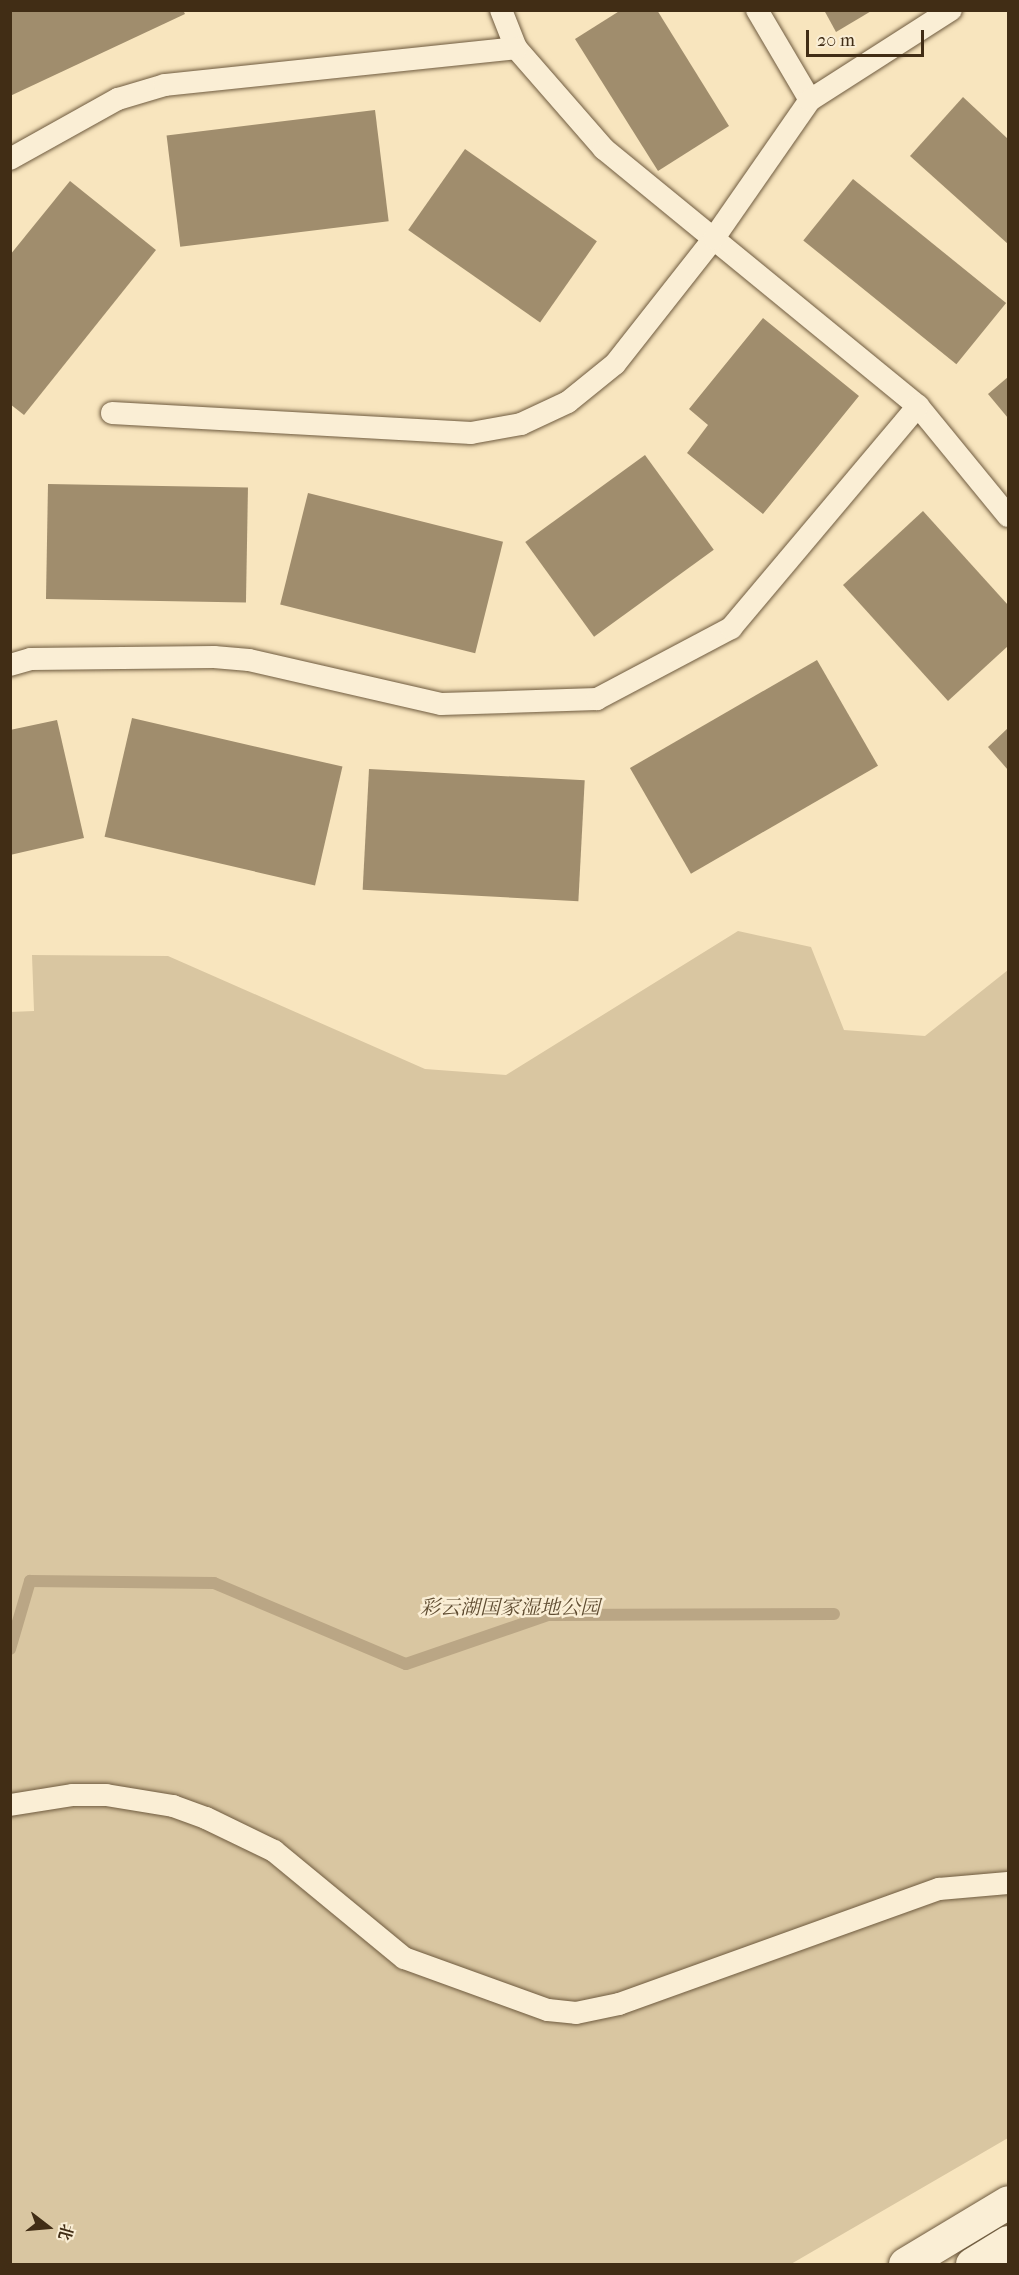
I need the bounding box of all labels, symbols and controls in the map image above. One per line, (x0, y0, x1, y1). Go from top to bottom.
scale bar (809, 18, 928, 56)
text: 20 m (817, 30, 855, 51)
park label: 彩云湖国家湿地公园 (420, 1595, 600, 1619)
north arrow (18, 2197, 78, 2257)
text: 北 (54, 2222, 77, 2242)

